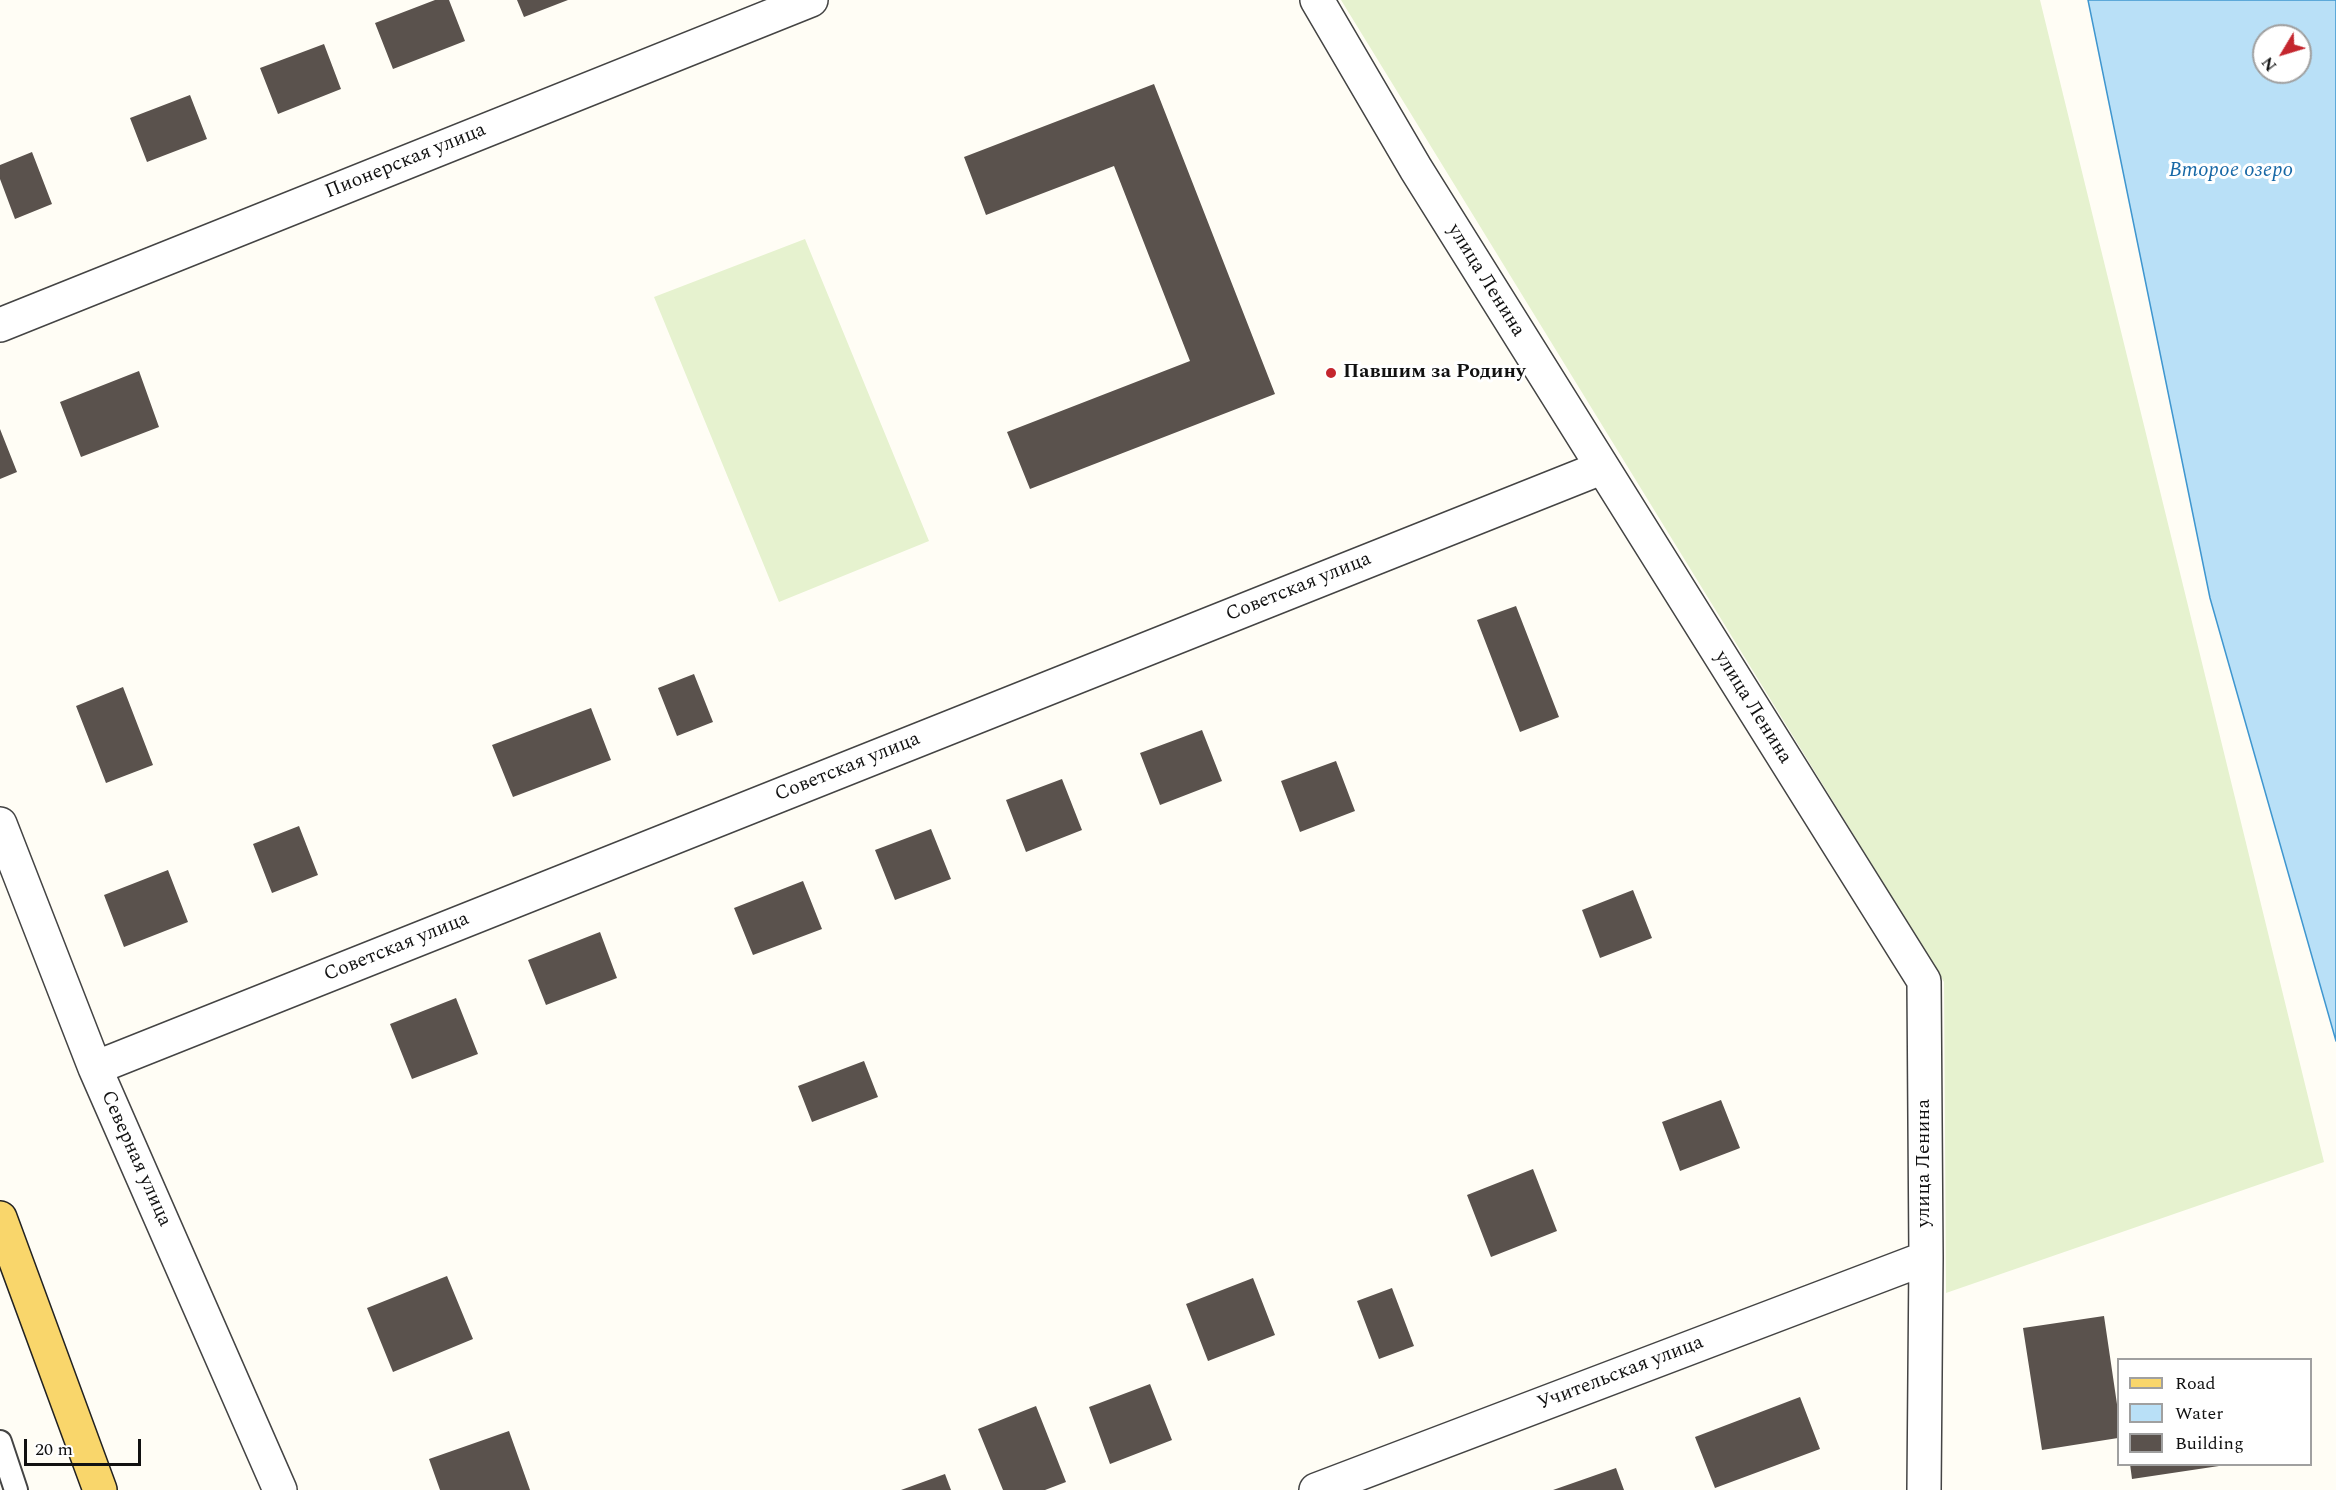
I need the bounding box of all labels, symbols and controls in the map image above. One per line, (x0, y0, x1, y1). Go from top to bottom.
north arrow (2252, 24, 2312, 84)
text: N (2256, 51, 2283, 76)
street label: Пионерская улица (322, 119, 490, 205)
water label: Второе озеро (2169, 159, 2293, 185)
street label: улица Ленина (1441, 220, 1529, 342)
place label: Павшим за Родину (1343, 361, 1526, 385)
marker: Павшим за Родину (1324, 366, 1338, 380)
street label: Советская улица (1223, 548, 1375, 628)
street label: улица Ленина (1708, 647, 1796, 769)
street label: Советская улица (772, 728, 924, 808)
street label: Советская улица (321, 908, 473, 988)
street label: Северная улица (94, 1087, 176, 1231)
street label: улица Ленина (1913, 1099, 1937, 1227)
street label: Учительская улица (1535, 1331, 1707, 1417)
legend (2117, 1358, 2312, 1466)
text: Road (2175, 1370, 2216, 1397)
text: Water (2175, 1400, 2223, 1427)
scale bar (27, 1427, 144, 1465)
text: Building (2175, 1430, 2244, 1457)
text: 20 m (35, 1436, 73, 1463)

